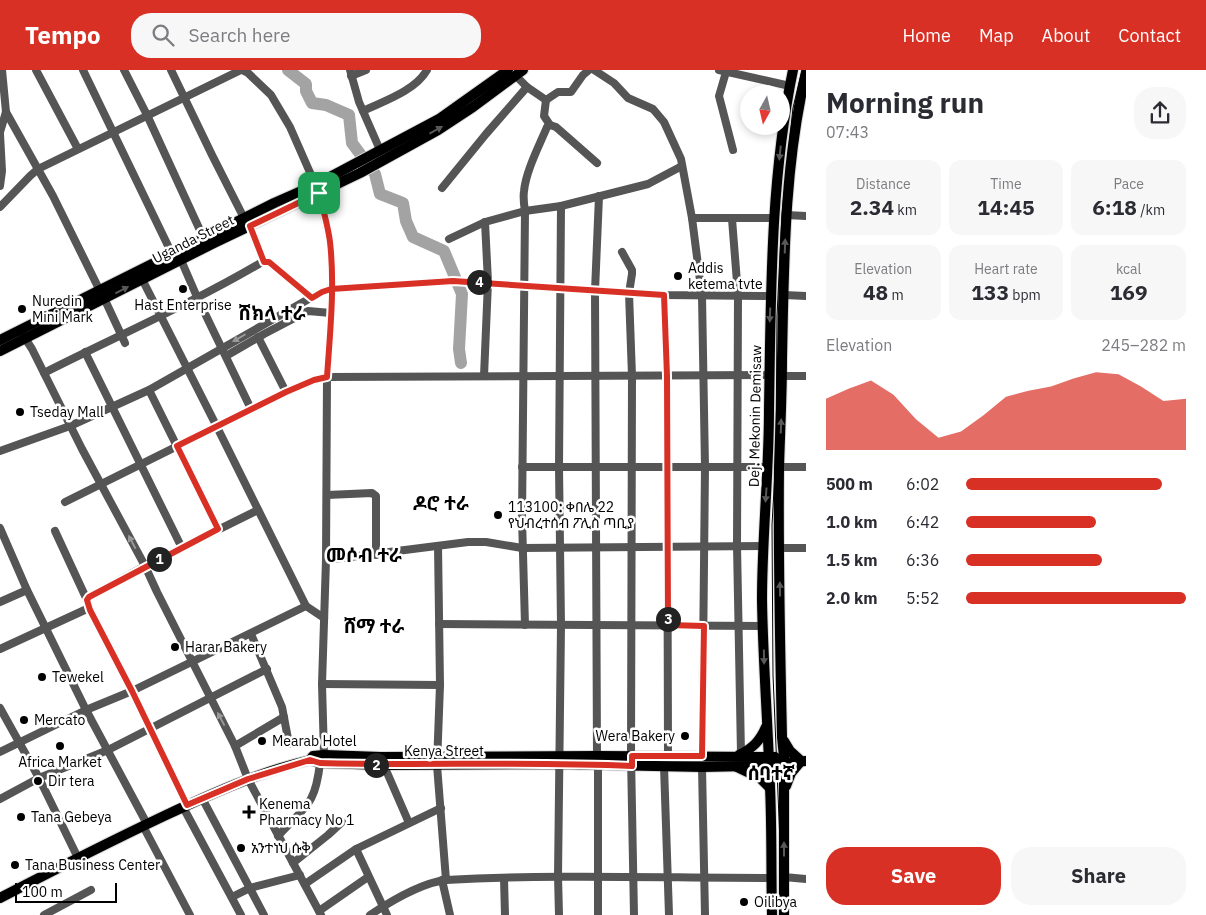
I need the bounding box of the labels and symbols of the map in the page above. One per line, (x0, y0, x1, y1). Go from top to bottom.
north arrow (740, 85, 790, 135)
one-way arrow (430, 126, 443, 135)
one-way arrow (776, 145, 784, 161)
pin (298, 172, 340, 214)
street label: Uganda Street (149, 211, 237, 267)
one-way arrow (781, 238, 789, 254)
place label: Addis ketema tvte (688, 259, 763, 293)
pin: 4 (466, 270, 492, 294)
marker: Addis ketema tvte (672, 270, 684, 282)
marker: Hast Enterprise (177, 283, 189, 295)
one-way arrow (114, 286, 129, 294)
place label: Nuredin Mini Mark (32, 292, 94, 326)
place label: Hast Enterprise (134, 296, 232, 314)
district label: ሸክላ ተራ (238, 301, 306, 325)
marker: Nuredin Mini Mark (16, 303, 28, 315)
one-way arrow (766, 307, 774, 323)
one-way arrow (232, 334, 245, 343)
street label: Dej. Mekonin Demisaw (745, 344, 765, 487)
place label: Tseday Mall (30, 403, 104, 421)
marker: Tseday Mall (14, 406, 26, 418)
one-way arrow (777, 418, 785, 434)
one-way arrow (762, 487, 770, 503)
district label: ዶሮ ተራ (413, 491, 469, 515)
place label: 113100: ቀበሌ 22 የህብረተሰብ ፖሊስ ጣቢያ (508, 498, 634, 532)
marker: 113100: ቀበሌ 22 የህብረተሰብ ፖሊስ ጣቢያ (492, 509, 504, 521)
one-way arrow (128, 535, 137, 549)
district label: መሶብ ተራ (326, 543, 402, 567)
pin: 1 (146, 546, 172, 572)
one-way arrow (775, 580, 783, 596)
pin: 3 (656, 606, 680, 632)
district label: ሸማ ተራ (344, 614, 404, 638)
place label: Harar Bakery (185, 638, 267, 656)
marker: Harar Bakery (169, 641, 181, 653)
one-way arrow (760, 649, 768, 665)
place label: Tewekel (52, 668, 104, 686)
marker: Tewekel (36, 671, 48, 683)
place label: Mercato (34, 711, 85, 729)
one-way arrow (217, 711, 225, 726)
marker: Mercato (18, 714, 30, 726)
place label: Wera Bakery (595, 727, 675, 745)
marker: Wera Bakery (679, 730, 691, 742)
place label: Mearab Hotel (272, 732, 357, 750)
marker: Mearab Hotel (256, 735, 268, 747)
marker: Africa Market (54, 740, 66, 752)
street label: Kenya Street (404, 742, 484, 760)
pin: 2 (364, 752, 388, 778)
place label: Africa Market (18, 753, 102, 771)
district label: ሰባተኛ (747, 761, 795, 785)
place label: Dir tera (48, 772, 95, 790)
marker: Dir tera (32, 775, 44, 787)
place label: Kenema Pharmacy No 1 (259, 795, 355, 829)
marker: Kenema Pharmacy No 1 (243, 806, 255, 818)
place label: Tana Gebeya (31, 808, 112, 826)
marker: Tana Gebeya (15, 811, 27, 823)
place label: አንተነህ ሱቅ (251, 839, 311, 857)
one-way arrow (780, 841, 788, 857)
marker: አንተነህ ሱቅ (235, 842, 247, 854)
place label: Tana Business Center (25, 856, 160, 874)
marker: Tana Business Center (9, 859, 21, 871)
scale bar (15, 880, 118, 903)
place label: Oilibya (754, 893, 798, 911)
marker: Oilibya (738, 896, 750, 908)

